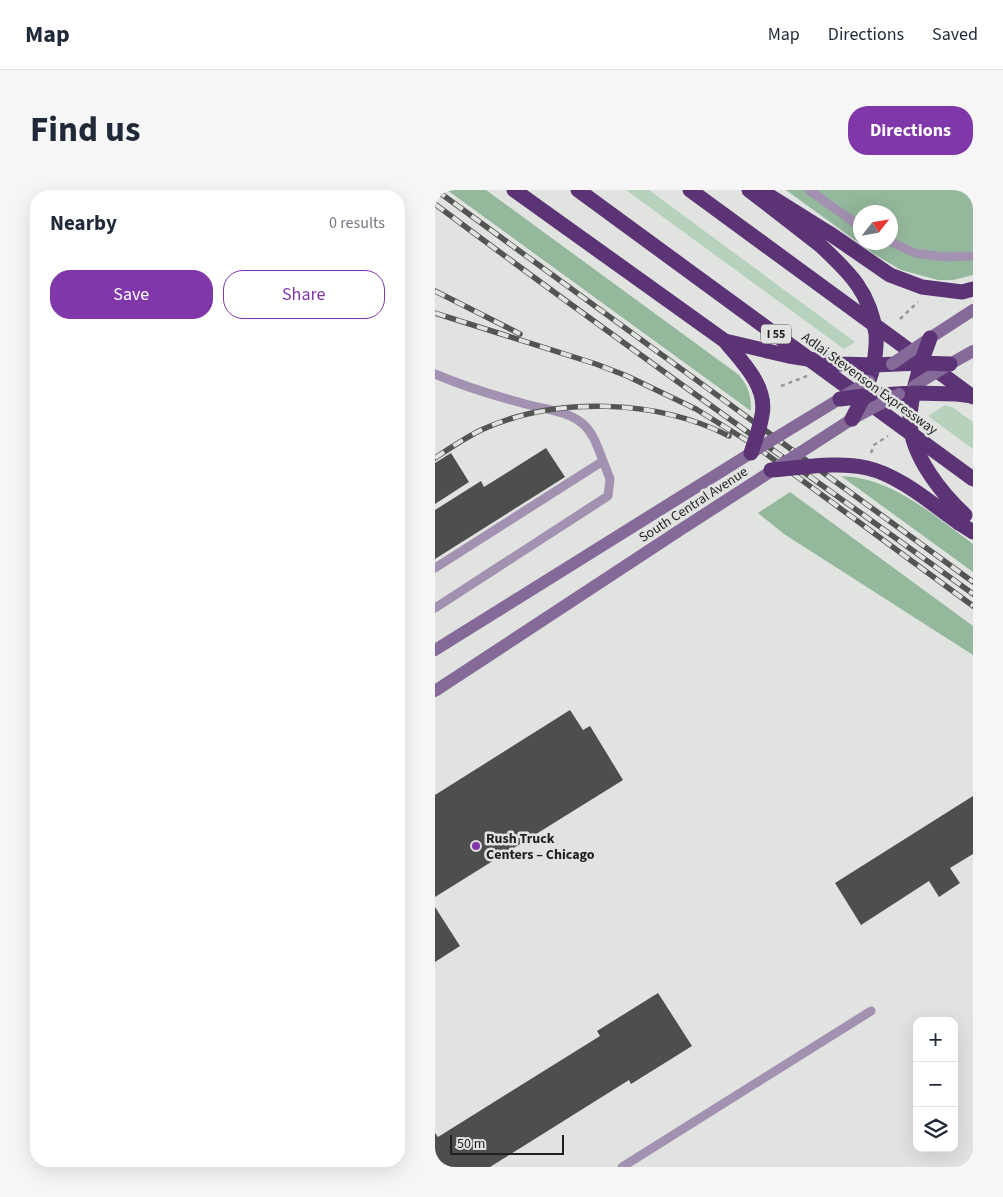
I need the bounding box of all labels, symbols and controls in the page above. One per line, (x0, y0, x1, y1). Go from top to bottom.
text: Map (25, 17, 70, 52)
text: Map (768, 22, 800, 47)
text: Directions (828, 22, 904, 47)
text: Saved (932, 22, 978, 47)
text: Find us (30, 105, 140, 155)
button: Directions (848, 106, 973, 155)
north arrow (853, 205, 898, 250)
text: Nearby (50, 208, 117, 238)
text: 0 results (329, 212, 385, 234)
button: Save (50, 270, 213, 319)
button: Share (223, 270, 385, 319)
road number: I 55 (761, 324, 791, 344)
street label: Adlai Stevenson Expressway (797, 328, 942, 440)
street label: South Central Avenue (635, 462, 752, 548)
place label: Rush Truck Centers – Chicago (486, 829, 595, 865)
marker: Rush Truck Centers – Chicago (470, 840, 482, 852)
map controls (913, 1017, 958, 1152)
button: + (913, 1017, 958, 1062)
button: − (913, 1062, 958, 1107)
button: layers (913, 1107, 958, 1152)
scale bar (450, 1132, 564, 1155)
text: 50 m (457, 1134, 485, 1154)

